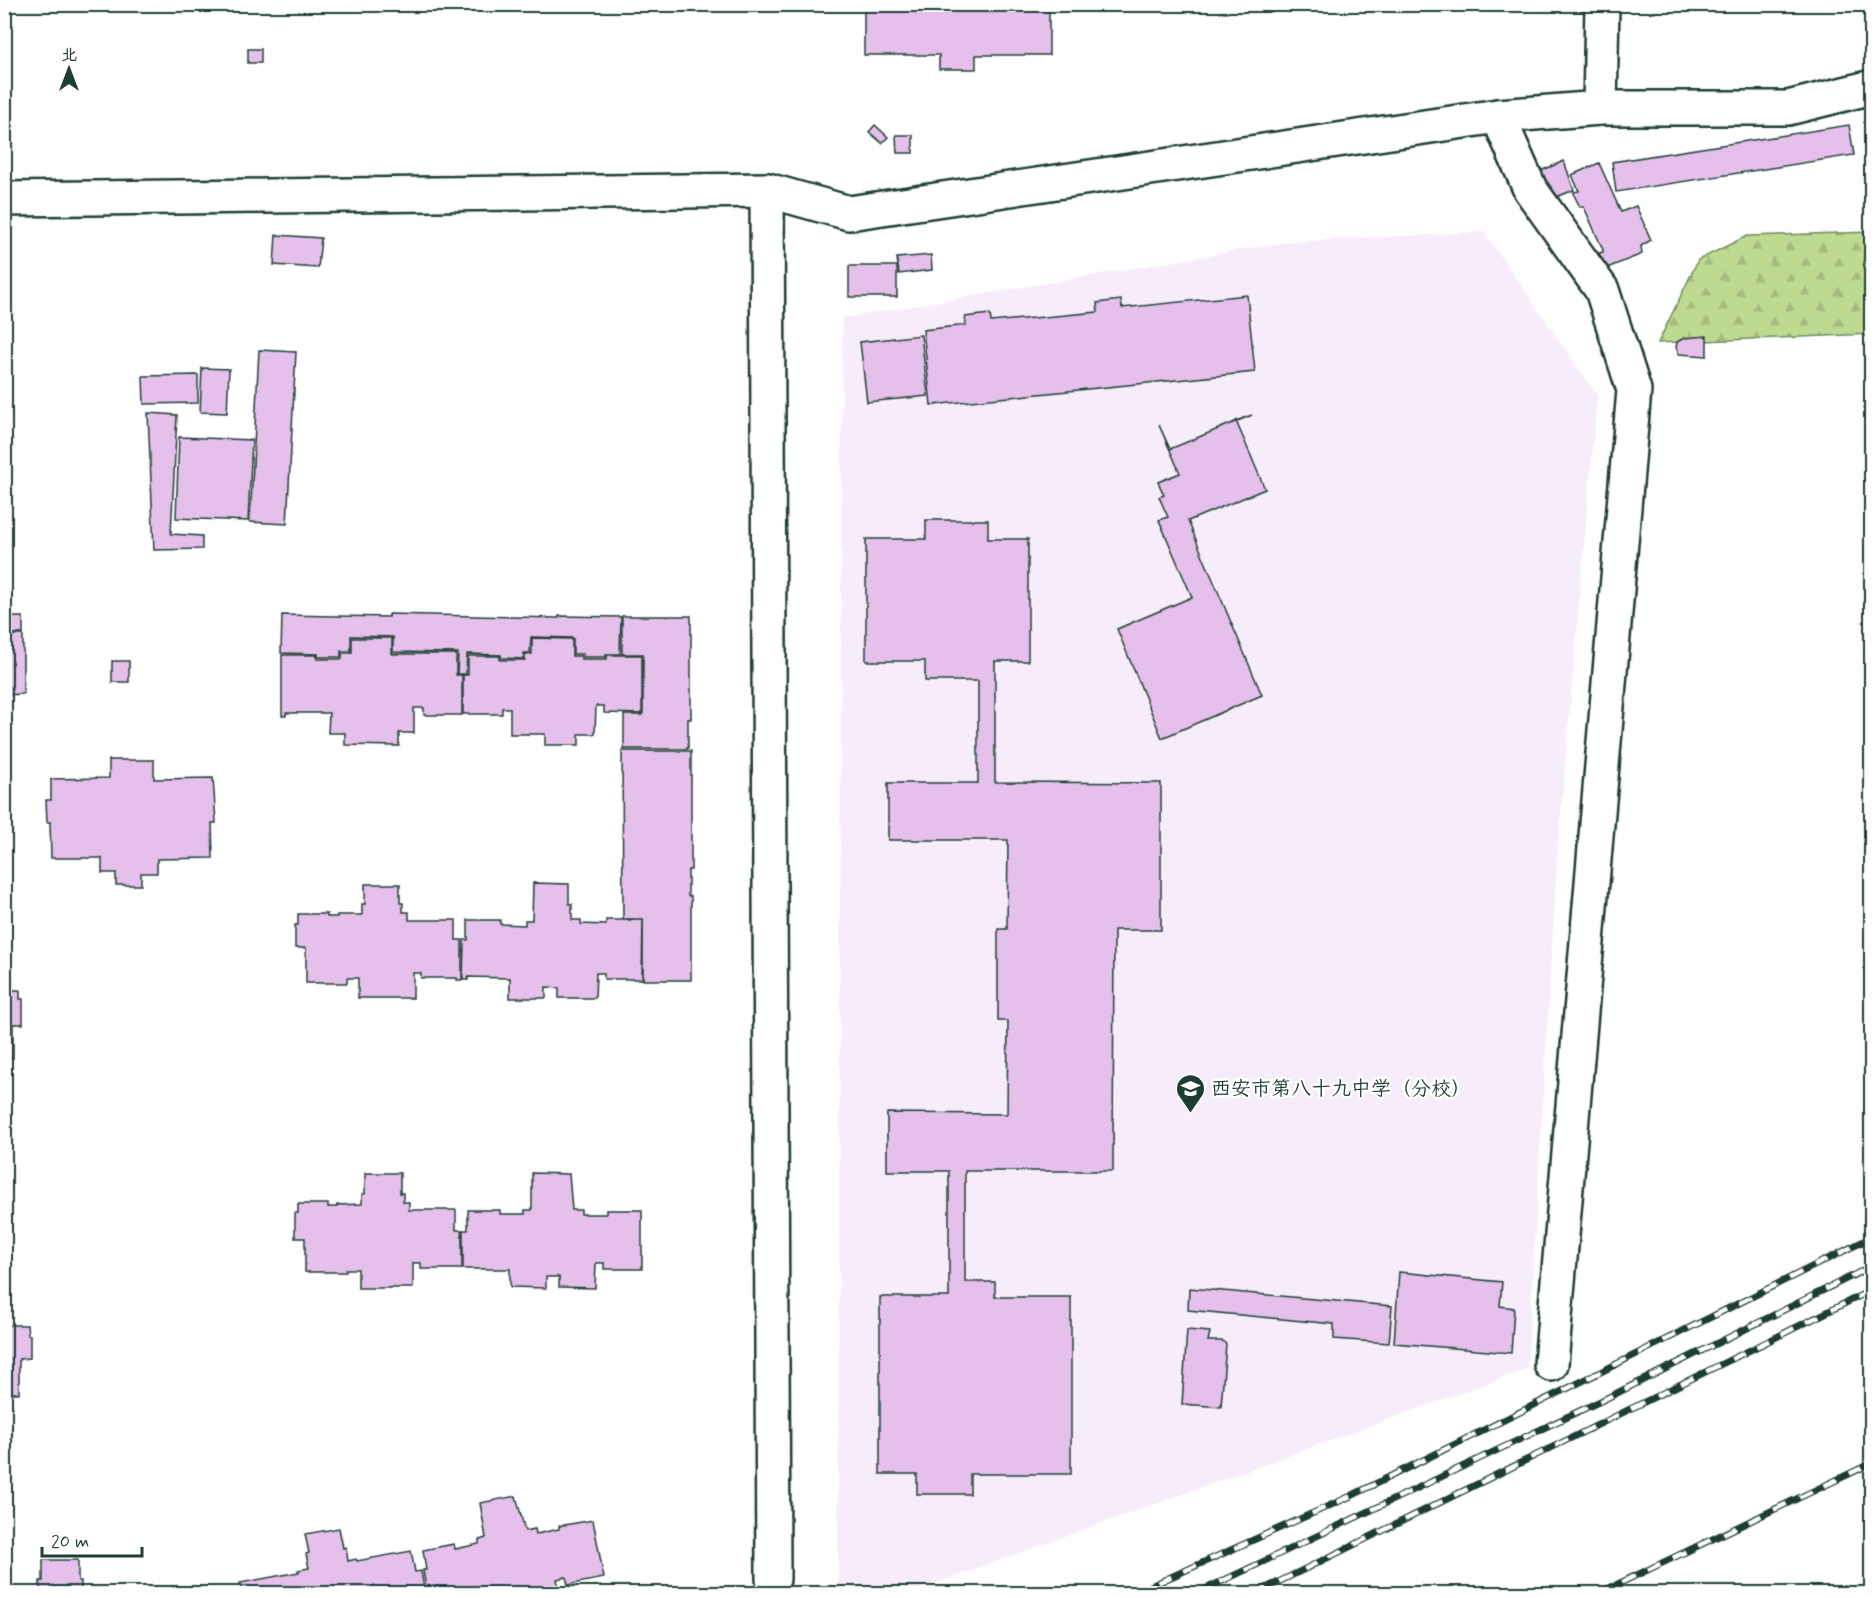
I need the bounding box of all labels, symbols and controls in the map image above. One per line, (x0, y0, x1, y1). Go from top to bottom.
north arrow (39, 39, 99, 99)
text: 北 (61, 45, 77, 66)
school or university icon: 西安市第八十九中学（分校） (1174, 1072, 1206, 1114)
place label: 西安市第八十九中学（分校） (1211, 1076, 1471, 1103)
scale bar (42, 1520, 142, 1558)
text: 20 m (51, 1530, 89, 1554)

